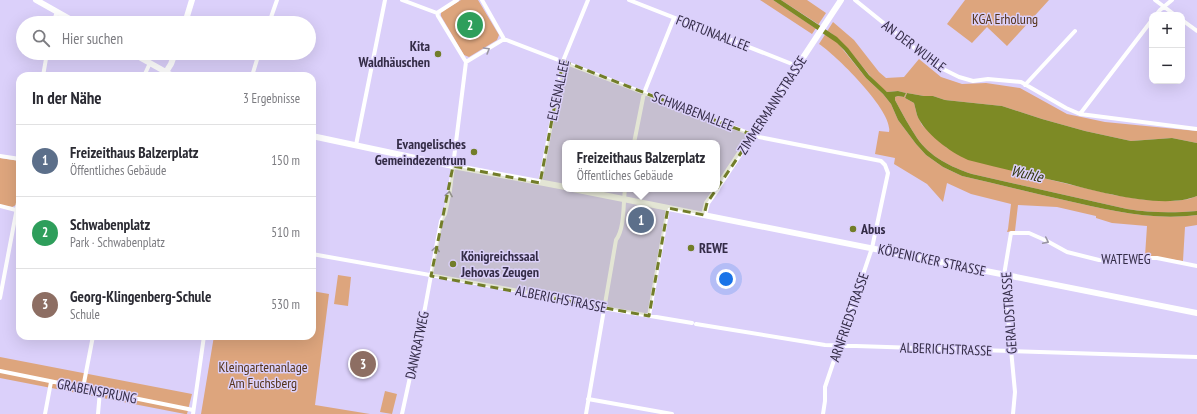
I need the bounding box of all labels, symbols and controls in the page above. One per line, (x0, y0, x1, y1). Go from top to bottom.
pin: 2 (457, 10, 483, 40)
park label: KGA Erholung (972, 10, 1038, 28)
street label: FORTUNAALLEE (674, 11, 752, 55)
map controls (1149, 12, 1185, 84)
button: + (1149, 12, 1185, 48)
search box (16, 16, 316, 60)
street label: AN DER WUHLE (878, 16, 950, 76)
icon: search (30, 27, 52, 49)
text: Hier suchen (62, 29, 123, 48)
place label: Kita Waldhäuschen (357, 37, 430, 71)
one-way arrow (483, 47, 490, 54)
button: − (1149, 48, 1185, 84)
marker: Kita Waldhäuschen (433, 49, 443, 59)
street label: ZIMMERMANNSTRASSE (733, 52, 811, 158)
street label: ELSENALLEE (543, 58, 573, 122)
text: In der Nähe (32, 87, 102, 109)
street label: SCHWABENALLEE (650, 87, 736, 135)
text: 3 Ergebnisse (243, 90, 300, 107)
place label: Evangelisches Gemeindezentrum (375, 135, 466, 169)
popup (562, 140, 720, 192)
text: Freizeithaus Balzerplatz (70, 143, 199, 162)
marker: Evangelisches Gemeindezentrum (469, 147, 479, 157)
text: Freizeithaus Balzerplatz (577, 148, 705, 167)
text: 1 (42, 152, 48, 169)
text: 150 m (271, 152, 300, 169)
water label: Wuhle (1009, 161, 1046, 187)
text: Öffentliches Gebäude (70, 162, 166, 179)
text: Öffentliches Gebäude (577, 167, 673, 184)
one-way arrow (444, 191, 453, 197)
pin: 1 (628, 205, 654, 235)
text: Schwabenplatz (70, 215, 150, 234)
place label: Abus (860, 220, 885, 238)
text: 2 (42, 224, 48, 241)
text: 510 m (271, 224, 300, 241)
marker: Abus (848, 224, 858, 234)
text: Park · Schwabenplatz (70, 234, 165, 251)
one-way arrow (1042, 236, 1049, 244)
place label: REWE (699, 239, 728, 257)
street label: KÖPENICKER STRASSE (876, 240, 988, 280)
marker: REWE (686, 243, 696, 253)
one-way arrow (431, 245, 440, 252)
place label: Königreichssaal Jehovas Zeugen (460, 247, 539, 281)
street label: WATEWEG (1101, 250, 1151, 268)
marker: Königreichssaal Jehovas Zeugen (448, 259, 458, 269)
your location (716, 269, 736, 289)
street label: ARNFRIEDSTRASSE (825, 270, 873, 364)
street label: GERALDSTRASSE (997, 271, 1021, 355)
street label: ALBERICHSTRASSE (514, 281, 608, 317)
text: Georg-Klingenberg-Schule (70, 287, 211, 306)
text: 3 (42, 296, 48, 313)
text: 530 m (271, 296, 300, 313)
text: Schule (70, 306, 100, 323)
street label: DANKRATWEG (401, 309, 433, 381)
street label: ALBERICHSTRASSE (900, 338, 992, 360)
pin: 3 (350, 349, 376, 379)
park label: Kleingartenanlage Am Fuchsberg (218, 358, 308, 392)
street label: GRABENSPRUNG (56, 374, 138, 408)

